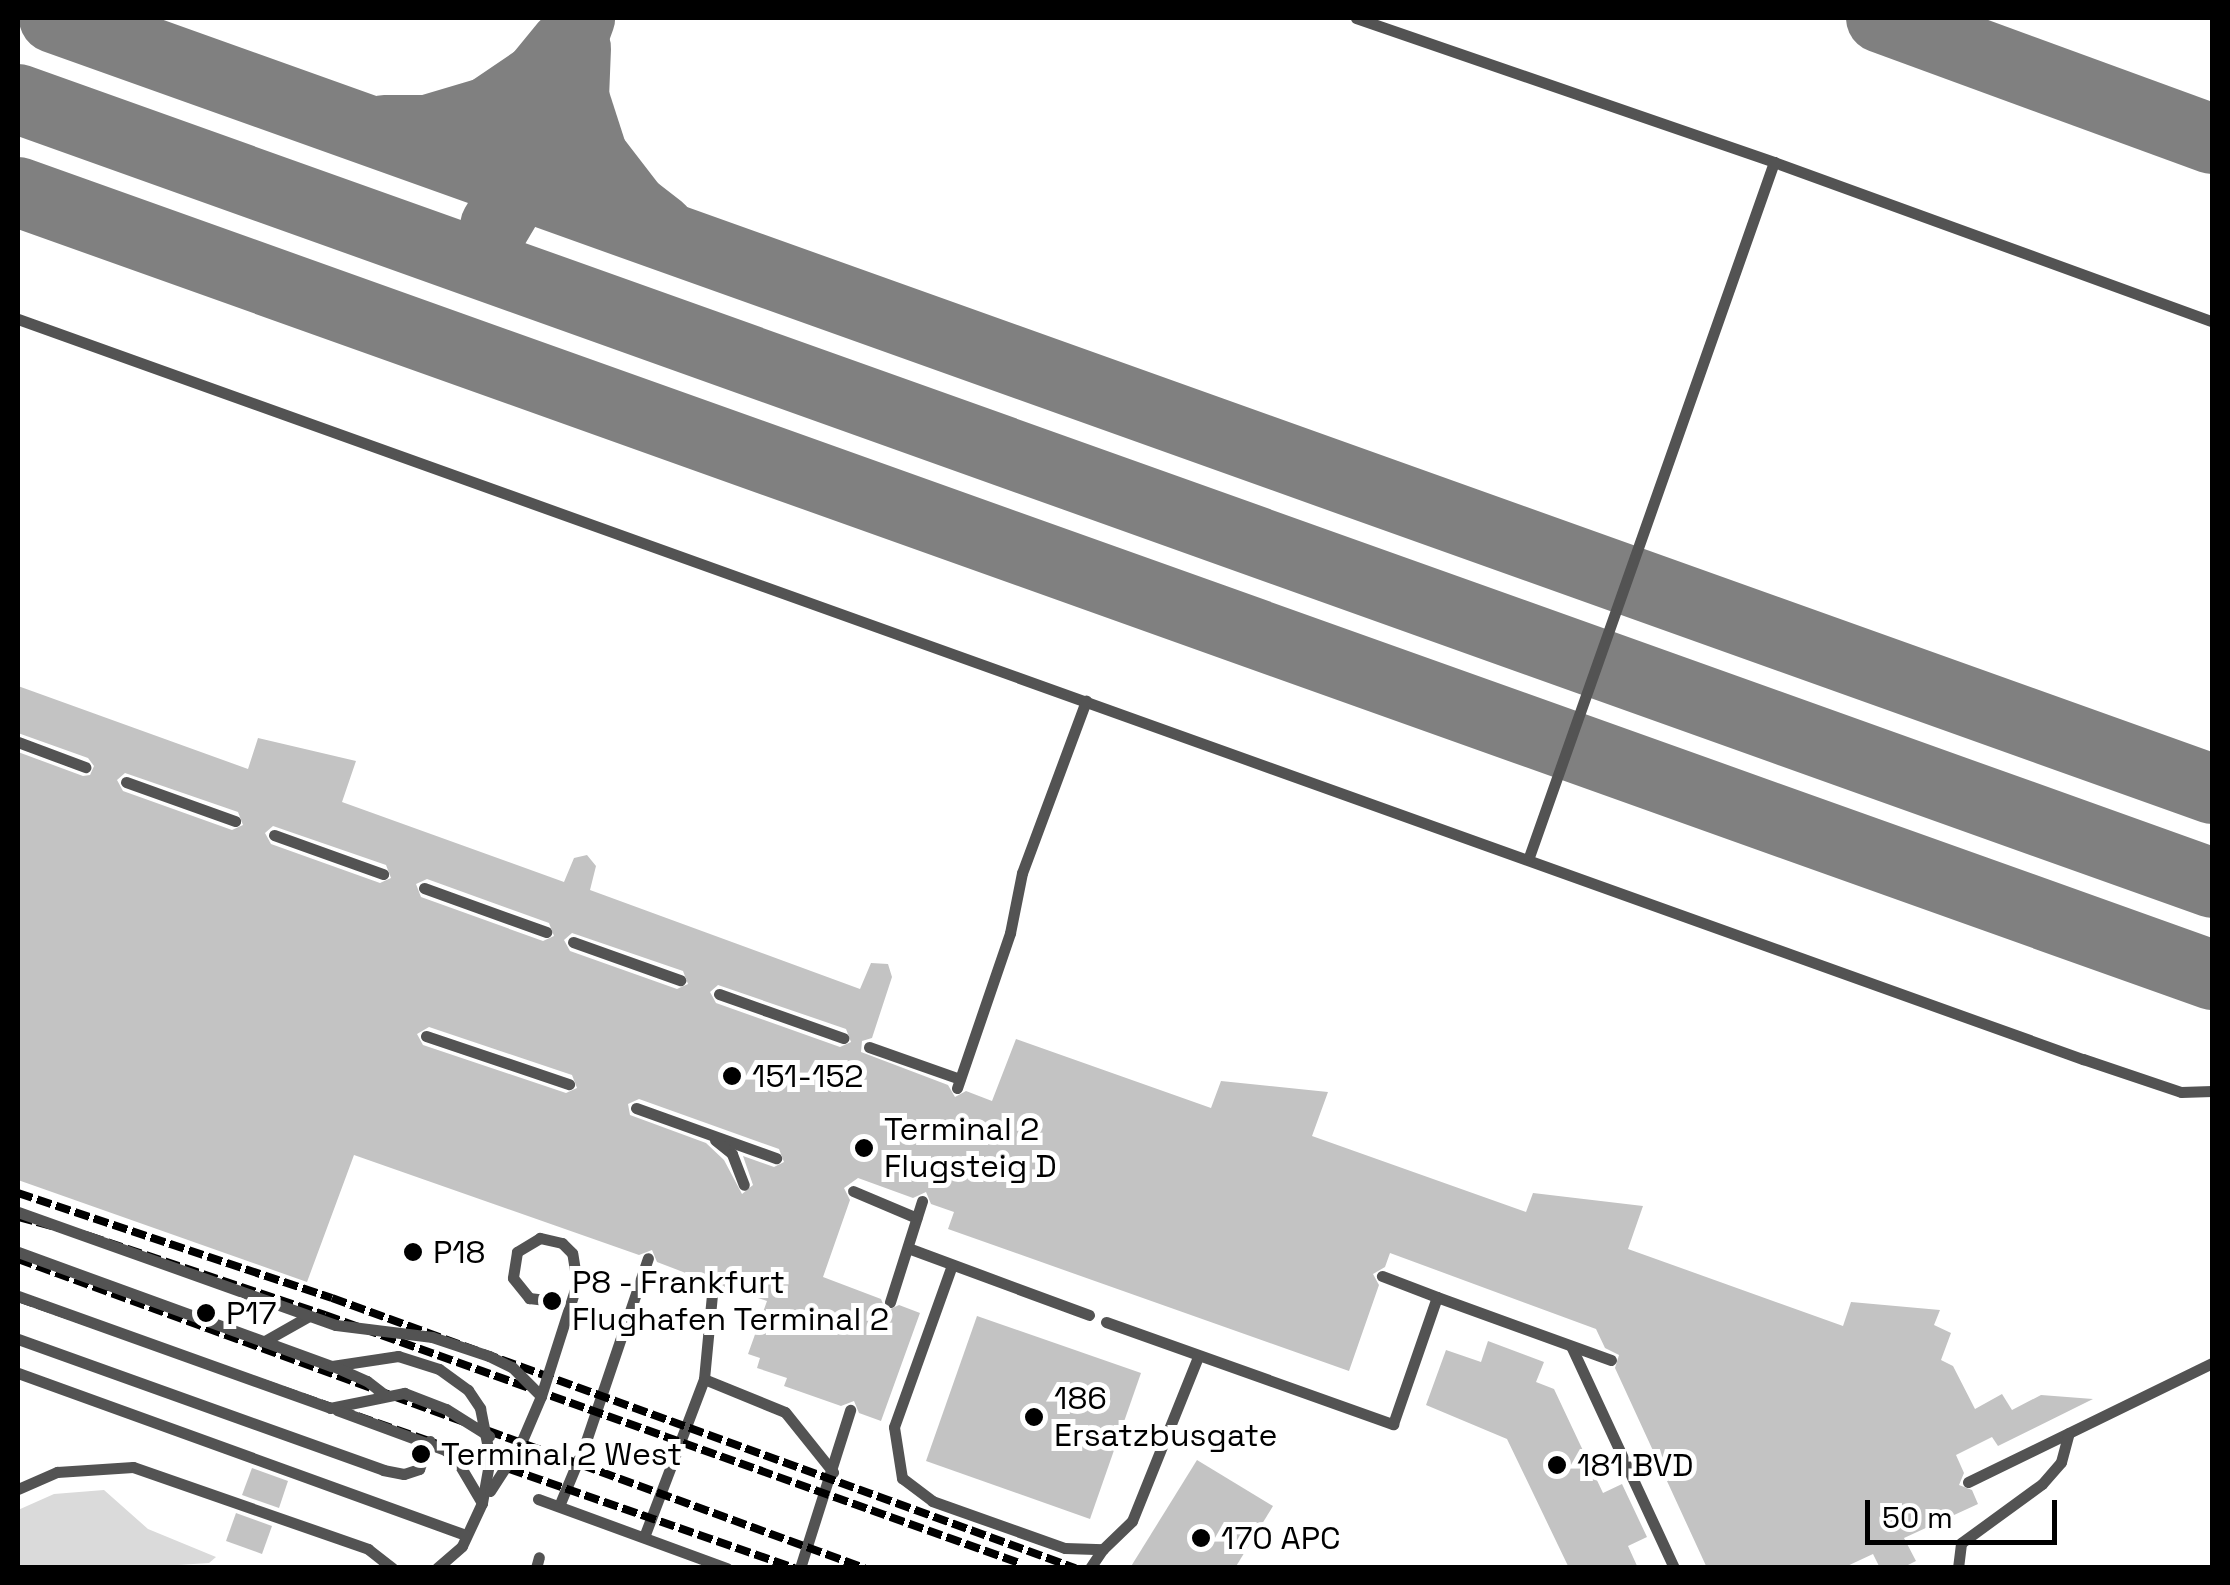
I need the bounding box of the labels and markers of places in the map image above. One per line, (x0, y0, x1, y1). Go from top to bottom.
place label: 151-152 (752, 1057, 864, 1095)
marker: 151-152 (721, 1065, 743, 1087)
place label: Terminal 2 Flugsteig D (884, 1111, 1057, 1186)
marker: Terminal 2 Flugsteig D (853, 1137, 875, 1159)
place label: P18 (433, 1233, 486, 1271)
marker: P18 (402, 1241, 424, 1263)
place label: P8 - Frankfurt Flughafen Terminal 2 (572, 1264, 890, 1339)
marker: P8 - Frankfurt Flughafen Terminal 2 (541, 1290, 563, 1312)
place label: P17 (226, 1294, 277, 1332)
marker: P17 (195, 1302, 217, 1324)
place label: 186 Ersatzbusgate (1054, 1380, 1277, 1455)
marker: 186 Ersatzbusgate (1023, 1406, 1045, 1428)
place label: Terminal 2 West (441, 1435, 682, 1473)
marker: Terminal 2 West (410, 1443, 432, 1465)
place label: 181 BVD (1577, 1446, 1694, 1484)
marker: 181 BVD (1546, 1454, 1568, 1476)
place label: 170 APC (1221, 1519, 1341, 1557)
marker: 170 APC (1190, 1527, 1212, 1549)

